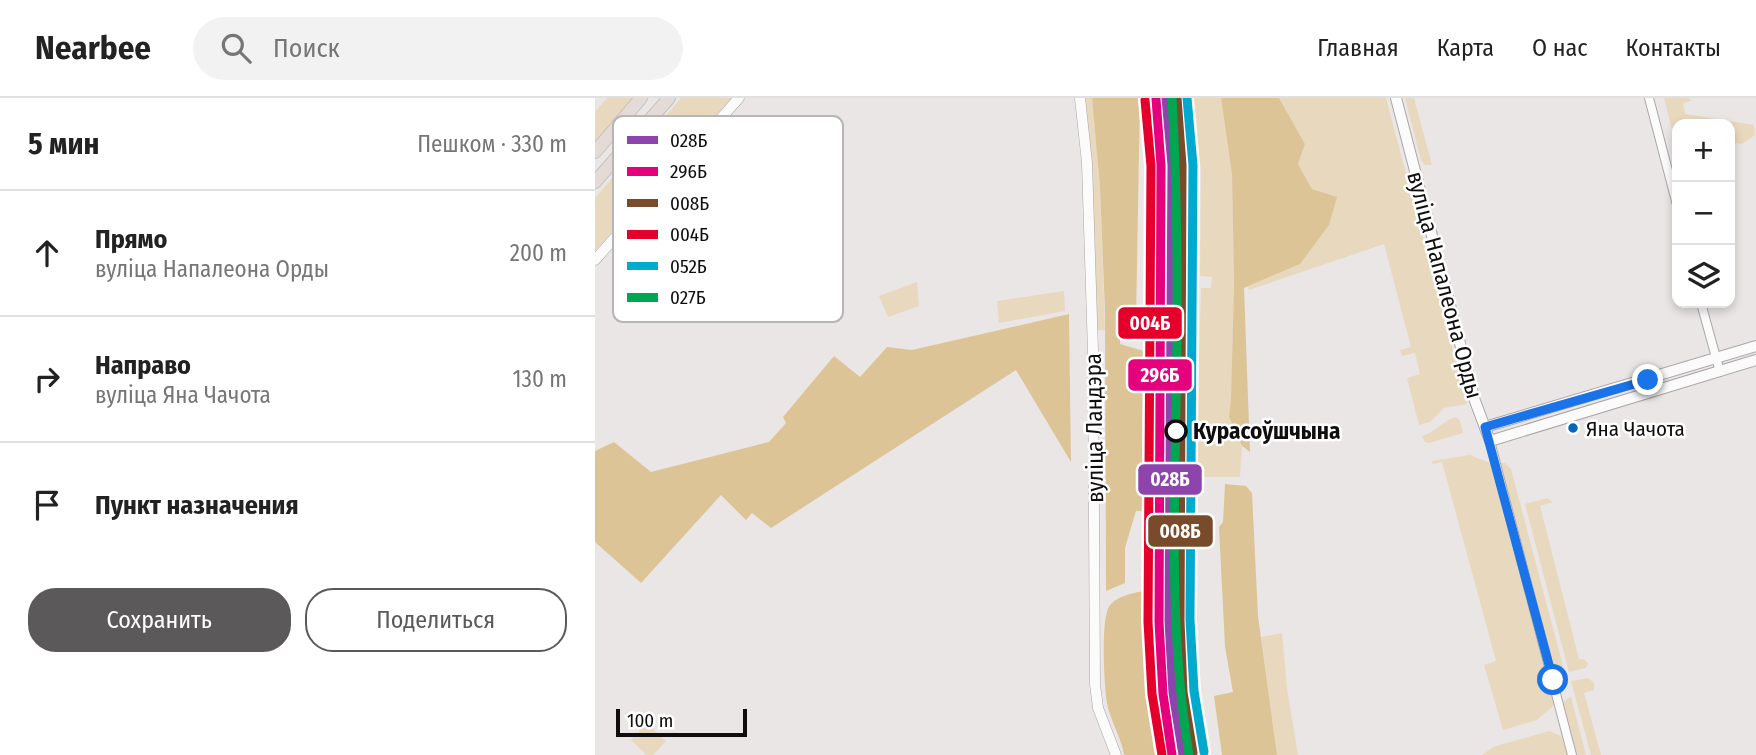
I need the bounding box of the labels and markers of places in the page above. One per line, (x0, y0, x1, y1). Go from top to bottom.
place label: Яна Чачота (1586, 416, 1685, 442)
place label: Курасоўшчына (1193, 417, 1341, 445)
marker: Курасоўшчына (1165, 420, 1187, 442)
marker: Яна Чачота (1566, 421, 1580, 435)

